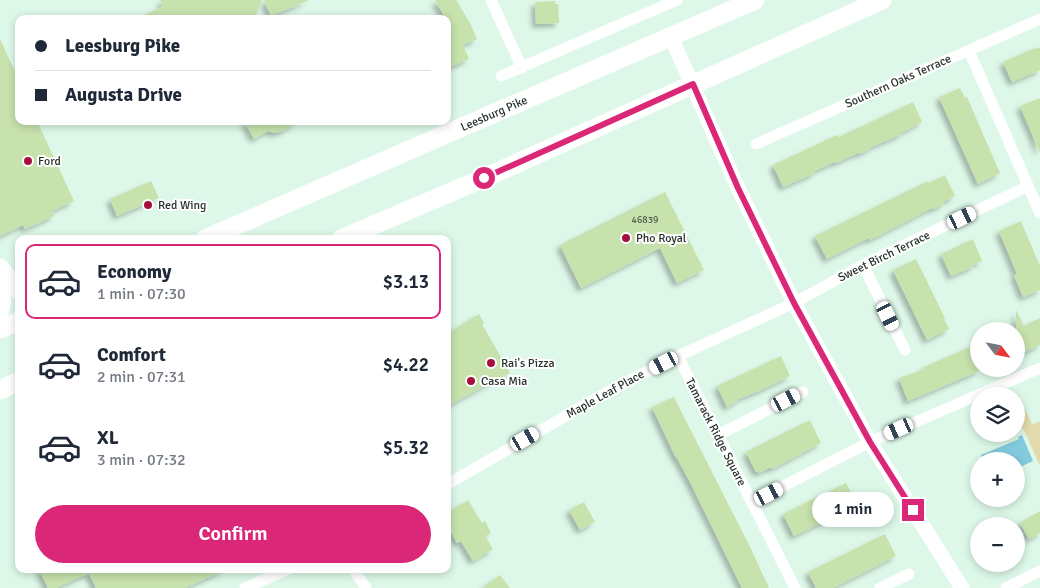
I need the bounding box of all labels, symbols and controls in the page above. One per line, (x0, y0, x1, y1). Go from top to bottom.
text: Leesburg Pike (65, 34, 180, 58)
street label: Southern Oaks Terrace (843, 51, 954, 112)
text: Augusta Drive (65, 83, 182, 107)
street label: Leesburg Pike (458, 93, 530, 135)
place label: Ford (38, 154, 61, 169)
marker: Ford (22, 155, 34, 167)
route start (473, 167, 495, 189)
place label: Red Wing (158, 198, 206, 213)
marker: Red Wing (142, 199, 154, 211)
car (945, 205, 978, 231)
house number: 46839 (631, 214, 659, 226)
street label: Sweet Birch Terrace (836, 228, 933, 285)
place label: Pho Royal (636, 231, 687, 246)
marker: Pho Royal (620, 232, 632, 244)
icon: car (37, 259, 82, 304)
text: Economy (97, 260, 171, 284)
text: $3.13 (383, 270, 429, 294)
text: 1 min · 07:30 (97, 284, 186, 304)
car (874, 299, 901, 333)
north arrow (970, 322, 1025, 378)
map controls (970, 322, 1025, 572)
icon: car (37, 342, 82, 387)
text: Comfort (97, 343, 166, 367)
car (647, 350, 680, 376)
text: $4.22 (383, 353, 429, 377)
place label: Rai's Pizza (501, 356, 555, 371)
marker: Rai's Pizza (485, 357, 497, 369)
text: 2 min · 07:31 (97, 367, 186, 387)
street label: Maple Leaf Place (564, 367, 647, 422)
place label: Casa Mia (481, 374, 527, 389)
marker: Casa Mia (465, 375, 477, 387)
street label: Tamarack Ridge Square (682, 376, 749, 489)
car (769, 387, 802, 413)
button: layers (970, 387, 1025, 442)
car (882, 416, 915, 442)
icon: car (37, 425, 82, 470)
car (508, 425, 541, 453)
text: XL (97, 426, 119, 450)
text: $5.32 (383, 436, 429, 460)
text: 3 min · 07:32 (97, 450, 186, 470)
button: + (970, 452, 1025, 507)
car (752, 481, 785, 507)
callout: 1 min (813, 492, 896, 528)
text: 1 min (834, 499, 872, 519)
route end (902, 499, 924, 521)
button: Confirm (35, 505, 431, 563)
button: − (970, 517, 1025, 572)

